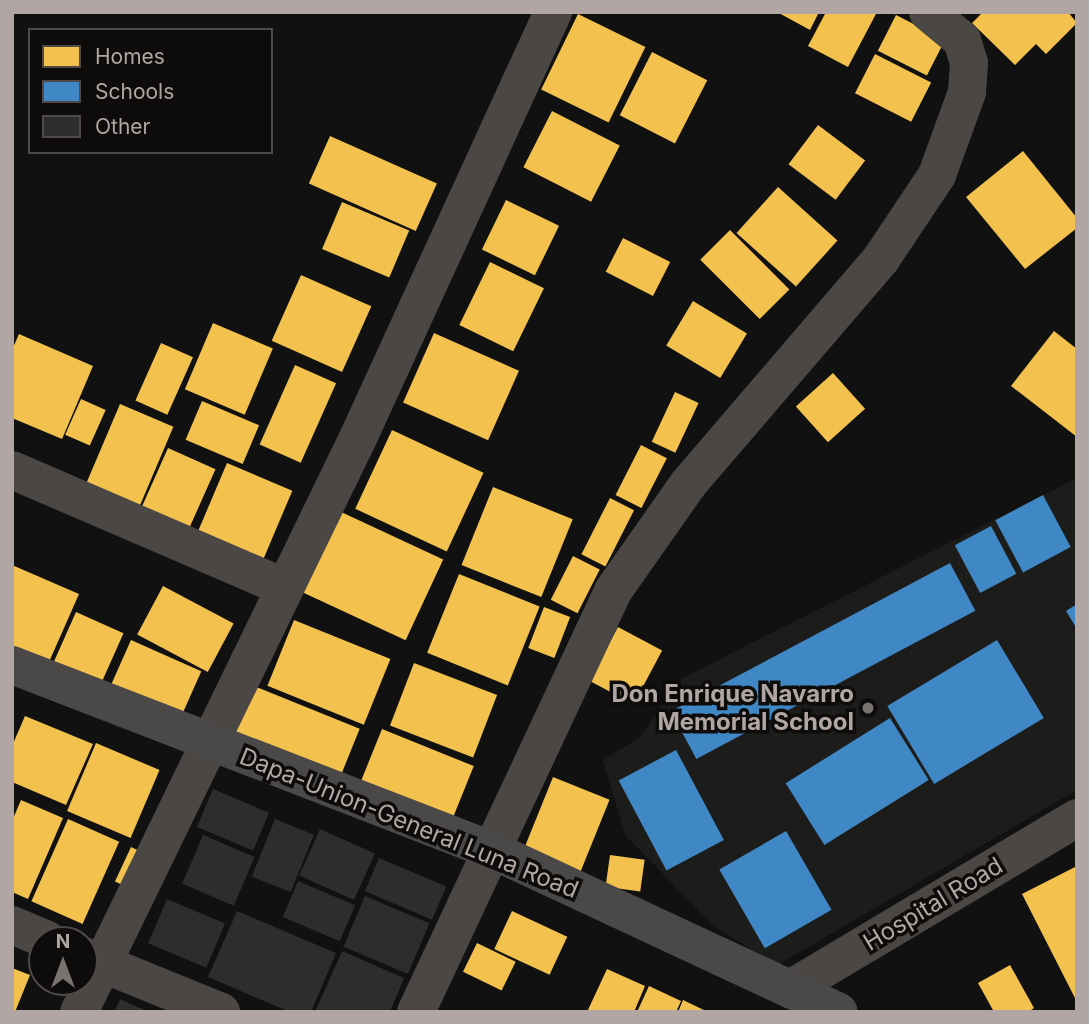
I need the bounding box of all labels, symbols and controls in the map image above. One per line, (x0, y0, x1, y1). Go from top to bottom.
legend (28, 28, 273, 154)
text: Homes (95, 44, 165, 69)
text: Schools (95, 79, 174, 104)
text: Other (95, 114, 151, 139)
place label: Don Enrique Navarro Memorial School (612, 680, 854, 736)
marker: Don Enrique Navarro Memorial School (860, 700, 876, 716)
street label: Dapa-Union-General Luna Road (235, 742, 583, 904)
street label: Hospital Road (858, 851, 1008, 957)
north arrow (28, 926, 98, 996)
text: N (56, 930, 70, 953)

